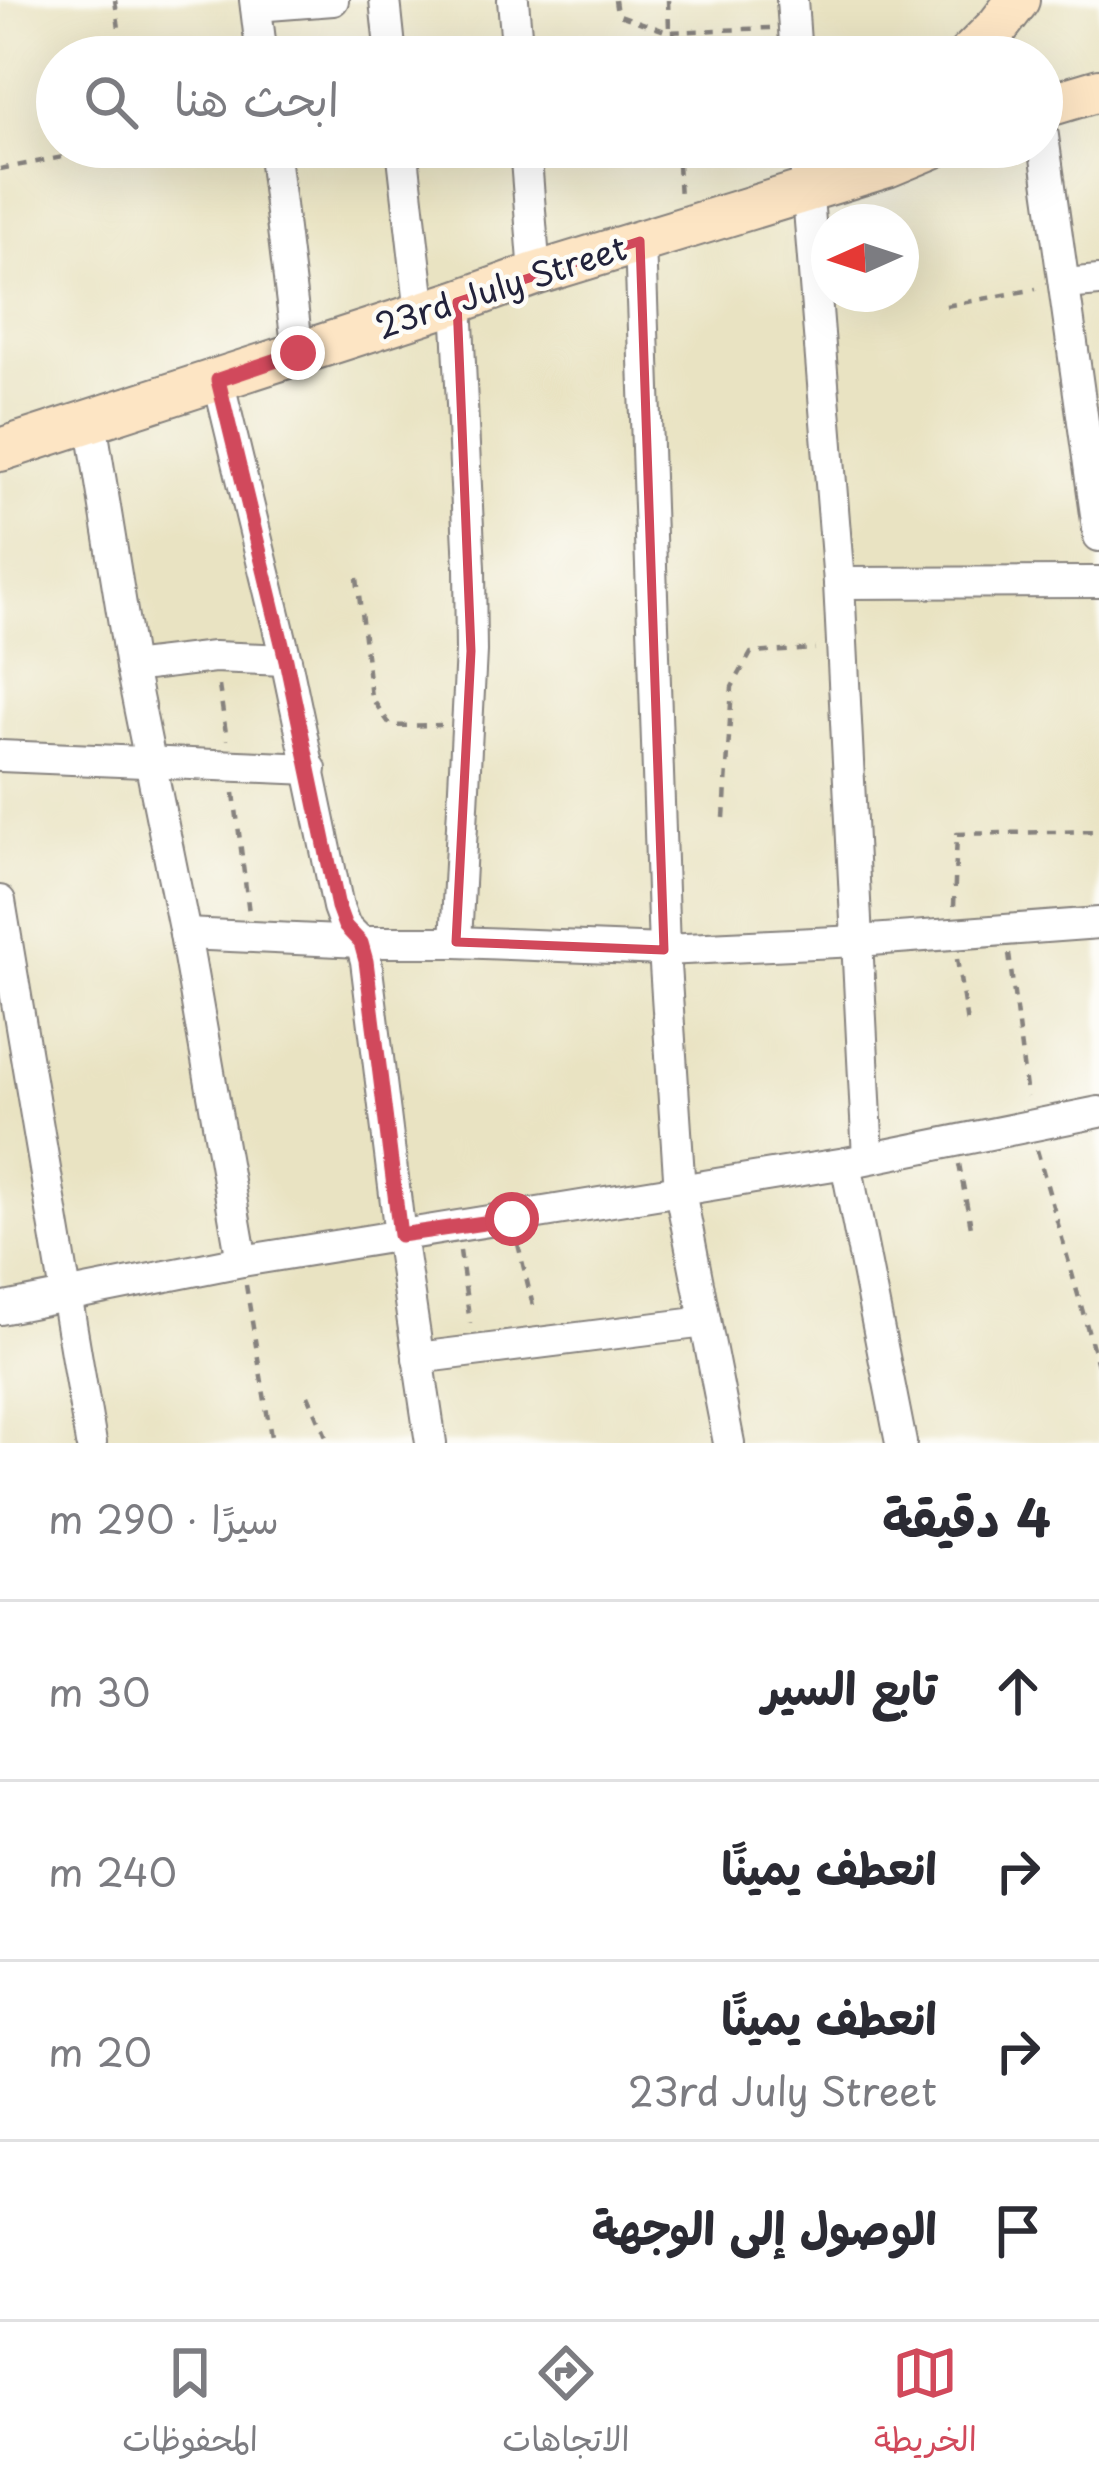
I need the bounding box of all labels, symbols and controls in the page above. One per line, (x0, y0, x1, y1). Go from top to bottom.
search box (36, 36, 1063, 168)
text: ابحث هنا (174, 63, 339, 131)
icon: search (78, 69, 144, 135)
north arrow (811, 204, 919, 312)
street label: 23rd July Street (368, 221, 633, 349)
route end (271, 326, 325, 380)
route start (485, 1192, 539, 1246)
text: 4 دقيقة (882, 1477, 1051, 1554)
text: سيرًا · 290 m (48, 1488, 279, 1547)
text: تابع السير (762, 1652, 937, 1720)
icon: ahead (985, 1658, 1051, 1724)
text: 30 m (48, 1661, 150, 1720)
text: انعطف يمينًا (722, 1832, 937, 1900)
icon: right (985, 1838, 1051, 1904)
text: 240 m (48, 1841, 177, 1900)
text: انعطف يمينًا (722, 1982, 937, 2050)
icon: right (985, 2018, 1051, 2084)
text: 20 m (48, 2021, 152, 2080)
text: 23rd July Street (628, 2060, 937, 2119)
text: الوصول إلى الوجهة (592, 2192, 937, 2260)
icon: arrive (985, 2198, 1051, 2264)
tab: المحفوظات (122, 2340, 258, 2469)
tab: الاتجاهات (502, 2340, 630, 2469)
tab: الخريطة (874, 2340, 977, 2469)

